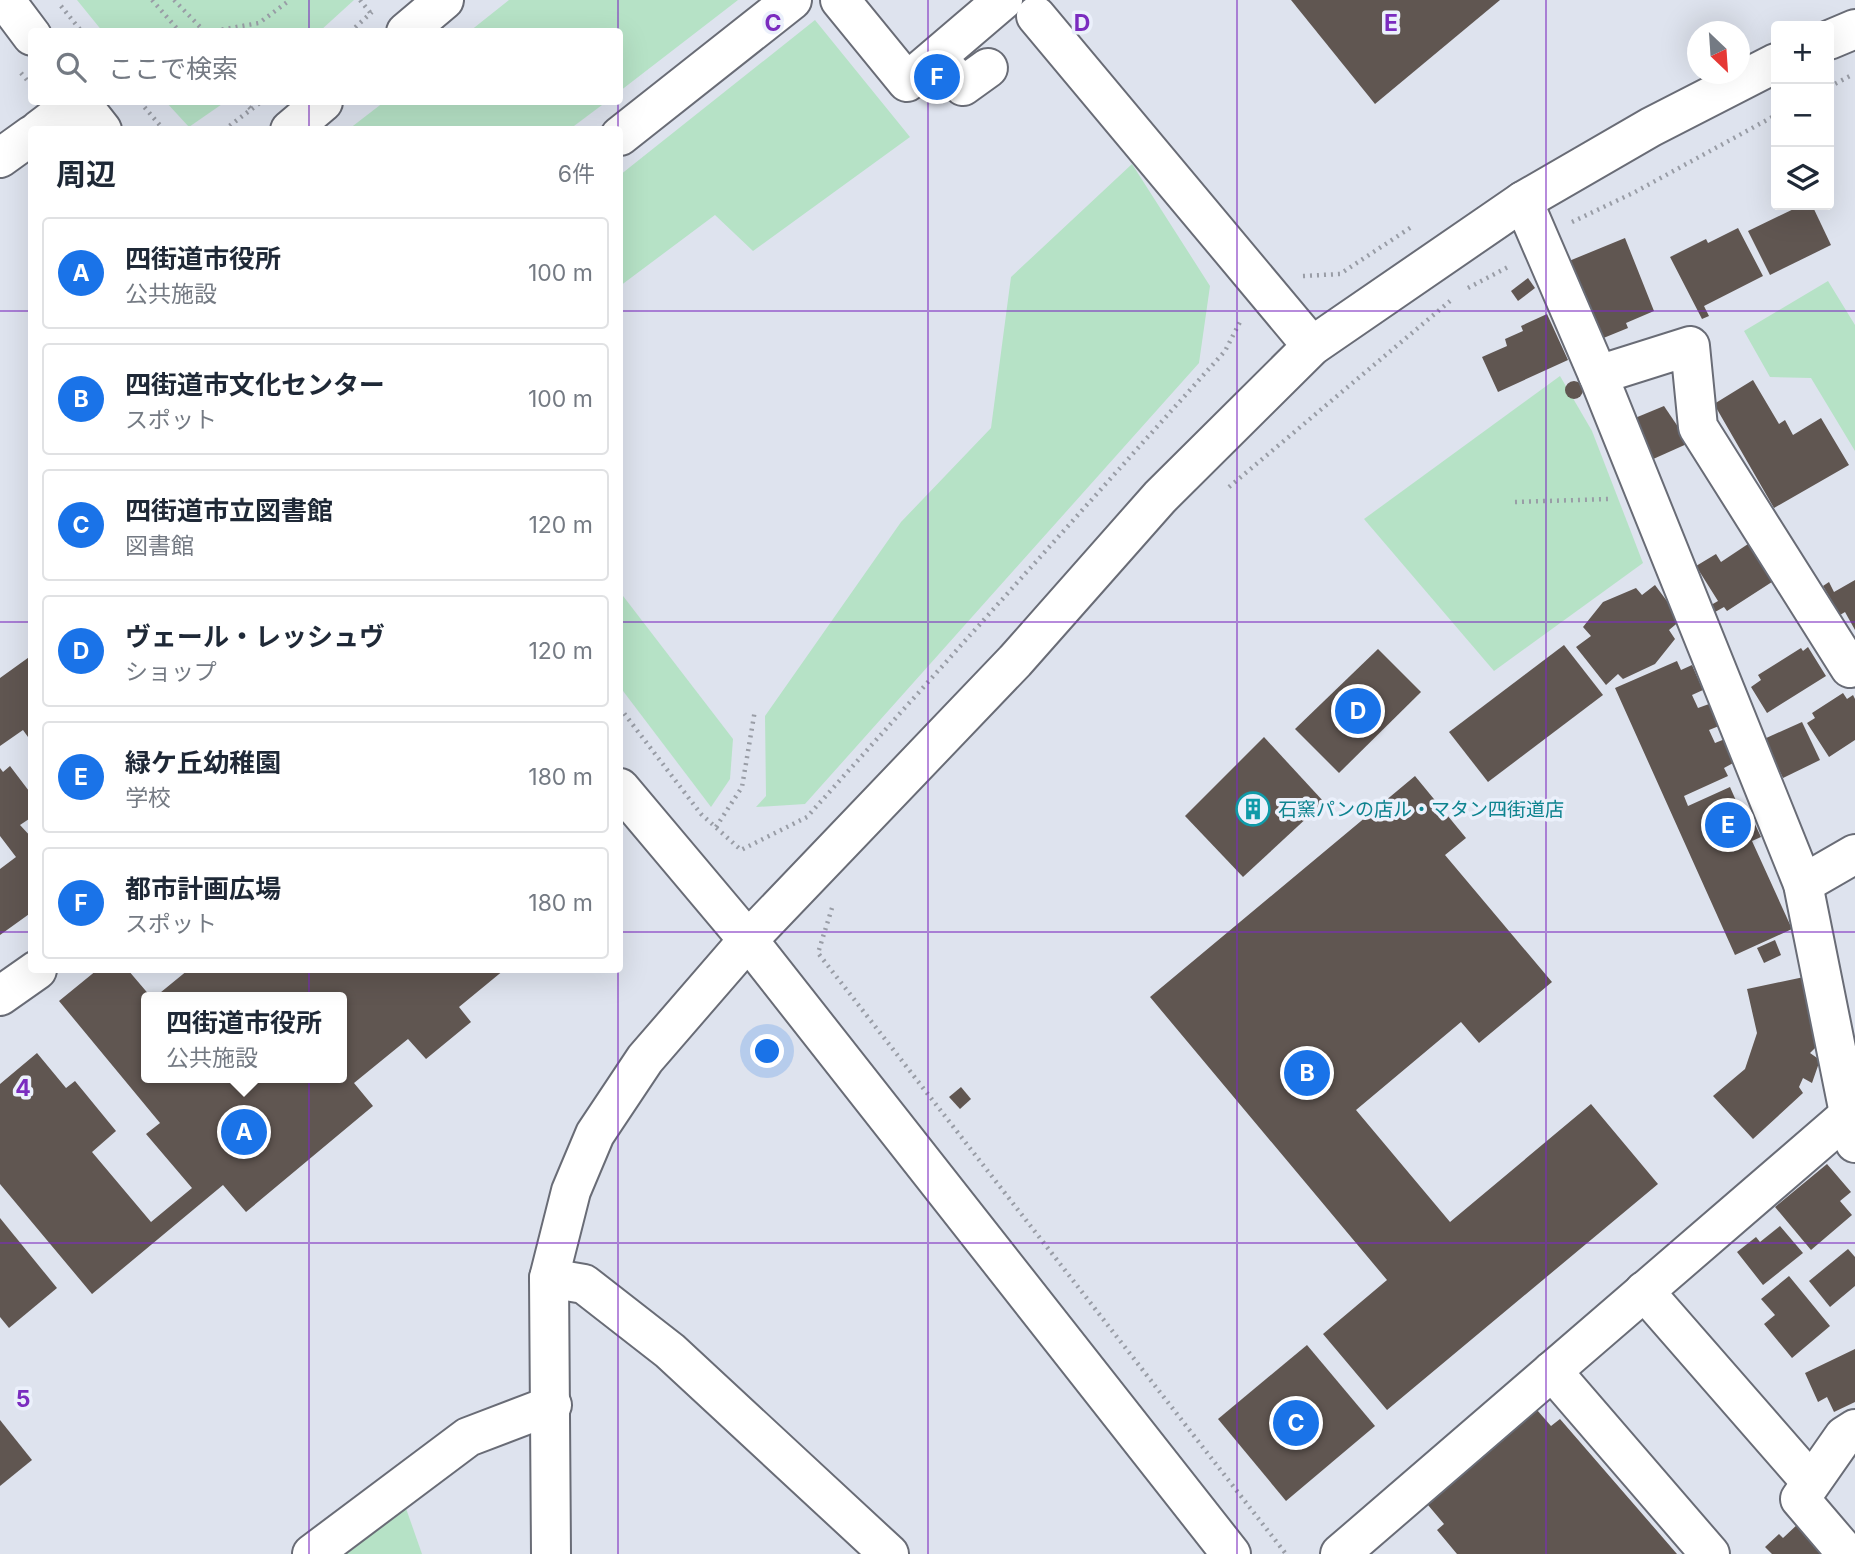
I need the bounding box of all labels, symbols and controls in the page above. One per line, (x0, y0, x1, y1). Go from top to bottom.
text: C (764, 9, 782, 37)
text: D (1074, 9, 1090, 37)
text: E (1384, 9, 1398, 37)
north arrow (1687, 21, 1750, 84)
map controls (1771, 21, 1834, 210)
button: + (1771, 21, 1834, 84)
search box (28, 28, 623, 105)
icon: search (52, 48, 90, 86)
pin: F (914, 51, 960, 103)
text: ここで検索 (108, 53, 238, 84)
button: − (1771, 84, 1834, 147)
button: layers (1771, 147, 1834, 210)
text: 周辺 (56, 156, 116, 192)
text: 6件 (558, 160, 595, 188)
text: 四街道市役所 (125, 243, 281, 274)
text: A (72, 259, 90, 287)
text: 100 m (528, 259, 593, 287)
text: 公共施設 (125, 280, 217, 308)
text: 四街道市文化センター (125, 369, 385, 400)
text: B (73, 385, 89, 413)
text: 100 m (528, 385, 593, 413)
text: スポット (125, 406, 217, 434)
text: 四街道市立図書館 (125, 495, 333, 526)
text: C (72, 511, 90, 539)
text: 120 m (528, 511, 593, 539)
text: 図書館 (125, 532, 194, 560)
text: ヴェール・レッシュヴ (125, 621, 385, 652)
text: D (73, 637, 89, 665)
text: 120 m (528, 637, 593, 665)
text: ショップ (125, 658, 217, 686)
pin: D (1335, 685, 1381, 737)
text: 緑ケ丘幼稚園 (125, 747, 281, 778)
text: E (74, 763, 88, 791)
text: 180 m (528, 763, 593, 791)
text: 学校 (125, 784, 171, 812)
building icon: 石窯パンの店ル・マタン四街道店 (1234, 790, 1272, 828)
place label: 石窯パンの店ル・マタン四街道店 (1278, 798, 1564, 821)
pin: E (1705, 799, 1751, 851)
text: 都市計画広場 (125, 873, 281, 904)
text: F (74, 889, 88, 917)
text: 180 m (528, 889, 593, 917)
text: スポット (125, 910, 217, 938)
popup (141, 992, 347, 1083)
text: 四街道市役所 (166, 1007, 322, 1038)
your location (750, 1034, 784, 1068)
text: 公共施設 (166, 1044, 258, 1072)
pin: B (1284, 1047, 1330, 1099)
text: 4 (15, 1074, 31, 1102)
pin: A (221, 1106, 267, 1158)
text: 5 (16, 1385, 30, 1413)
pin: C (1273, 1397, 1319, 1449)

